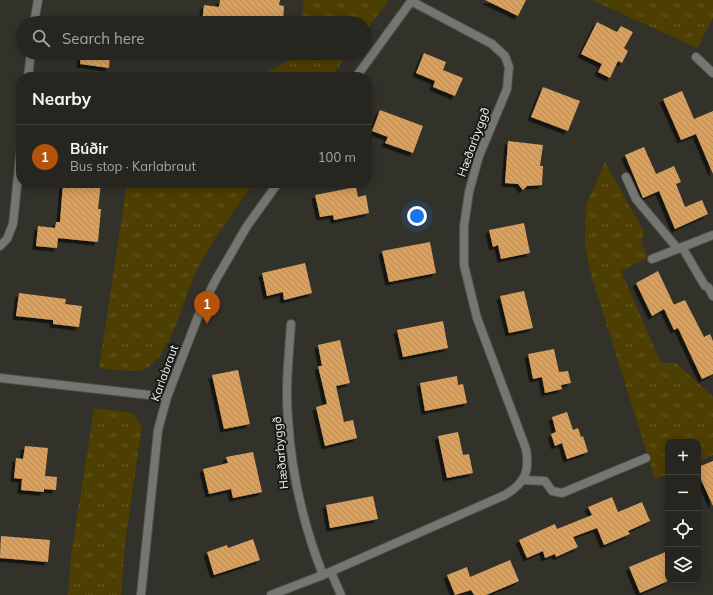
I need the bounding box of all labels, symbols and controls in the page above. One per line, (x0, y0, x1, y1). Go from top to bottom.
search box (16, 16, 372, 60)
icon: search (30, 27, 52, 49)
text: Search here (62, 29, 144, 48)
text: Nearby (32, 88, 91, 109)
street label: Hæðarbyggð (453, 105, 493, 179)
text: Búðir (70, 139, 108, 158)
text: 1 (41, 149, 49, 165)
text: 100 m (318, 149, 356, 165)
text: Bus stop · Karlabraut (70, 158, 196, 174)
your location (407, 206, 427, 226)
pin: 1 (194, 291, 220, 324)
street label: Karlabraut (147, 343, 181, 403)
street label: Hæðarbyggð (269, 416, 291, 490)
map controls (665, 439, 701, 583)
button: + (665, 439, 701, 475)
button: − (665, 475, 701, 511)
button: locate (665, 511, 701, 547)
button: layers (665, 547, 701, 583)

